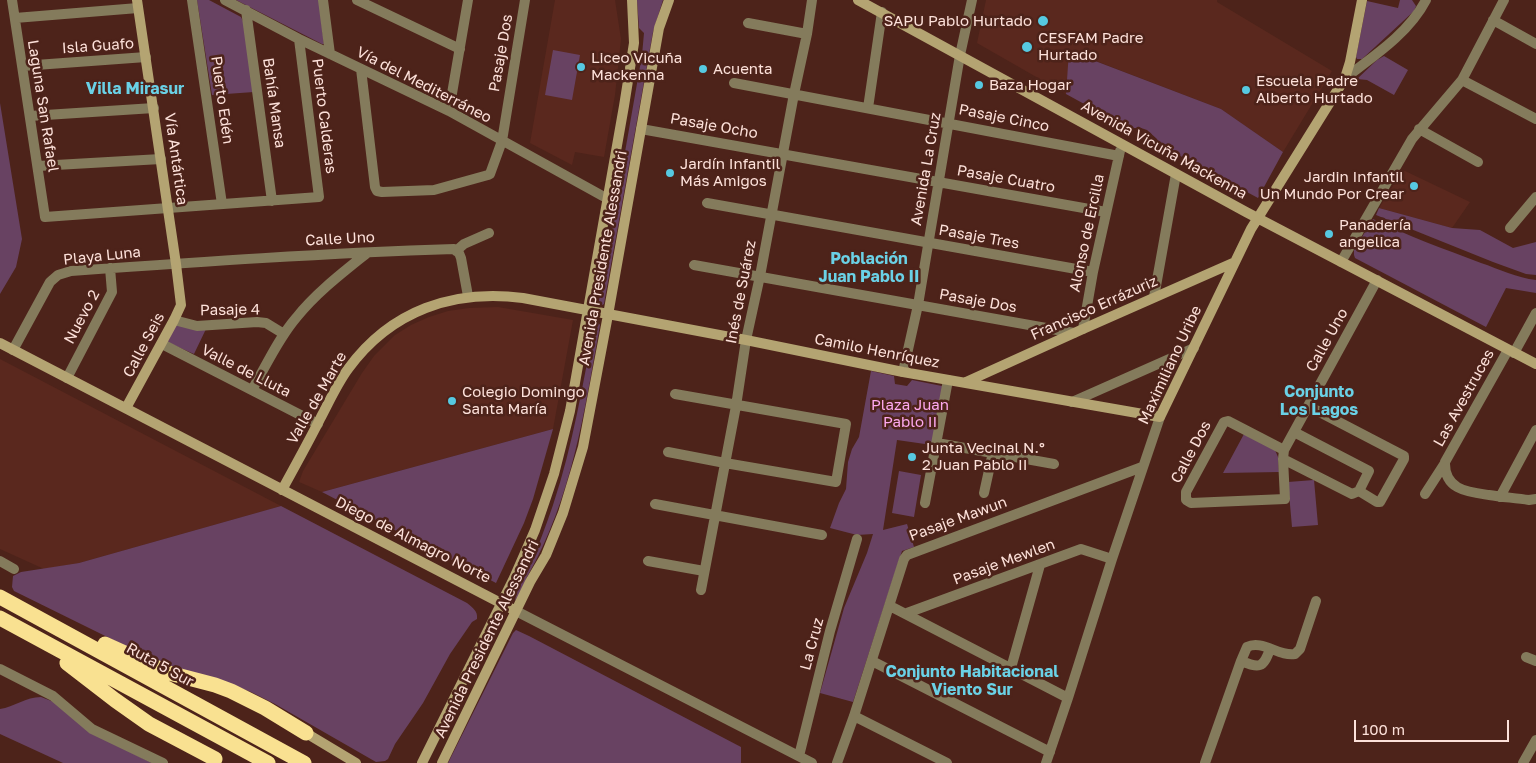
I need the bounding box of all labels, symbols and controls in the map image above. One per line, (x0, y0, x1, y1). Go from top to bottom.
place label: SAPU Pablo Hurtado (884, 12, 1032, 30)
street label: Pasaje Dos (485, 13, 517, 93)
marker: SAPU Pablo Hurtado (1036, 14, 1050, 28)
place label: CESFAM Padre Hurtado (1038, 29, 1143, 64)
street label: Isla Guafo (61, 35, 135, 57)
street label: Laguna San Rafael (24, 39, 62, 173)
marker: CESFAM Padre Hurtado (1020, 40, 1034, 54)
street label: Vía del Mediterráneo (353, 43, 495, 127)
place label: Liceo Vicuña Mackenna (591, 49, 682, 84)
street label: Puerto Edén (207, 55, 237, 145)
street label: Bahía Mansa (259, 57, 289, 149)
street label: Puerto Calderas (308, 57, 340, 175)
place label: Acuenta (713, 60, 772, 78)
marker: Liceo Vicuña Mackenna (575, 61, 587, 73)
marker: Acuenta (697, 63, 709, 75)
place label: Escuela Padre Alberto Hurtado (1256, 72, 1373, 107)
place label: Baza Hogar (989, 76, 1071, 94)
district label: Villa Mirasur (86, 79, 184, 99)
marker: Baza Hogar (973, 79, 985, 91)
marker: Escuela Padre Alberto Hurtado (1240, 84, 1252, 96)
street label: Avenida Vicuña Mackenna (1078, 97, 1250, 203)
street label: Pasaje Cinco (957, 100, 1051, 136)
street label: Pasaje Ocho (669, 109, 759, 143)
street label: Avenida La Cruz (907, 111, 945, 227)
street label: Vía Antártica (161, 112, 191, 206)
street label: Avenida Presidente Alessandri (575, 149, 631, 367)
place label: Jardín Infantil Más Amigos (680, 155, 780, 190)
street label: Pasaje Cuatro (956, 162, 1056, 196)
marker: Jardín Infantil Más Amigos (664, 167, 676, 179)
place label: Jardin Infantil Un Mundo Por Crear (1260, 168, 1404, 203)
street label: Alonso de Ercilla (1066, 172, 1108, 294)
marker: Jardin Infantil Un Mundo Por Crear (1408, 180, 1420, 192)
place label: Panadería angelica (1339, 216, 1411, 251)
street label: Pasaje Tres (937, 221, 1021, 253)
street label: Calle Uno (305, 228, 375, 250)
marker: Panadería angelica (1323, 228, 1335, 240)
street label: Inés de Suárez (722, 239, 760, 345)
street label: Playa Luna (62, 243, 142, 269)
district label: Población Juan Pablo II (819, 249, 919, 287)
street label: Francisco Errázuriz (1028, 272, 1160, 344)
street label: Pasaje Dos (938, 285, 1018, 317)
street label: Nuevo 2 (60, 287, 104, 347)
street label: Pasaje 4 (200, 300, 260, 320)
street label: Maximiliano Uribe (1135, 303, 1205, 427)
street label: Calle Uno (1302, 305, 1352, 375)
street label: Calle Seis (119, 309, 169, 381)
street label: Camilo Henríquez (813, 330, 941, 372)
street label: Valle de Lluta (198, 341, 294, 401)
street label: Las Avestruces (1430, 346, 1498, 450)
street label: Valle de Marte (283, 349, 351, 447)
district label: Conjunto Los Lagos (1280, 382, 1358, 420)
place label: Colegio Domingo Santa María (462, 383, 585, 418)
marker: Colegio Domingo Santa María (446, 395, 458, 407)
park label: Plaza Juan Pablo II (871, 396, 949, 431)
street label: Calle Dos (1167, 418, 1215, 486)
place label: Junta Vecinal N.° 2 Juan Pablo II (922, 439, 1045, 474)
marker: Junta Vecinal N.° 2 Juan Pablo II (906, 451, 918, 463)
street label: Diego de Almagro Norte (332, 493, 494, 587)
street label: Pasaje Mawun (907, 493, 1009, 545)
street label: Pasaje Mewlen (951, 535, 1057, 589)
street label: Avenida Presidente Alessandri (431, 537, 543, 741)
street label: La Cruz (796, 616, 828, 672)
street label: Ruta 5 Sur (123, 639, 197, 691)
district label: Conjunto Habitacional Viento Sur (885, 662, 1059, 700)
scale bar (1356, 710, 1511, 742)
text: 100 m (1362, 720, 1405, 738)

